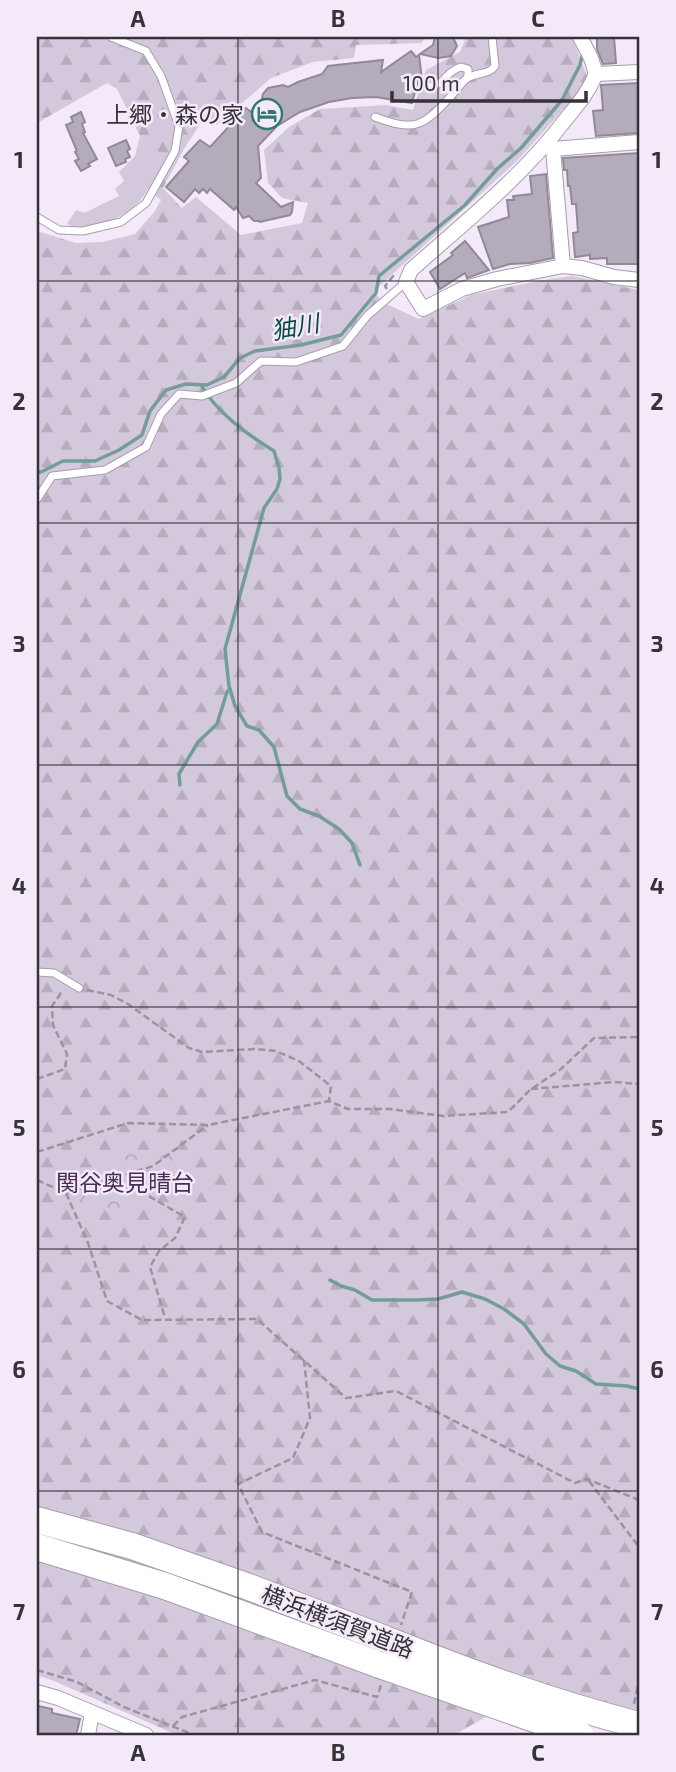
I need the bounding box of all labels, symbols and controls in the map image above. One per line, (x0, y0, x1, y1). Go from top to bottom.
text: A (130, 4, 146, 32)
text: B (331, 4, 345, 32)
text: C (531, 4, 545, 32)
scale bar (392, 60, 587, 104)
text: 100 m (403, 70, 460, 95)
hotel icon: 上郷・森の家 (250, 97, 284, 131)
place label: 上郷・森の家 (106, 100, 244, 128)
text: 1 (14, 145, 24, 173)
text: 1 (652, 145, 662, 173)
water label: 㹨川 (269, 307, 324, 344)
text: 2 (12, 387, 26, 415)
text: 2 (650, 387, 664, 415)
text: 3 (12, 629, 26, 657)
text: 3 (650, 629, 664, 657)
text: 4 (12, 871, 26, 899)
text: 4 (650, 871, 664, 899)
text: 5 (13, 1113, 25, 1141)
text: 5 (651, 1113, 663, 1141)
park label: 関谷奥見晴台 (56, 1168, 194, 1196)
text: 6 (12, 1355, 26, 1383)
text: 6 (650, 1355, 664, 1383)
street label: 横浜横須賀道路 (258, 1579, 418, 1663)
text: 7 (13, 1597, 25, 1625)
text: 7 (651, 1597, 663, 1625)
text: A (130, 1738, 146, 1766)
text: B (331, 1738, 345, 1766)
text: C (531, 1738, 545, 1766)

